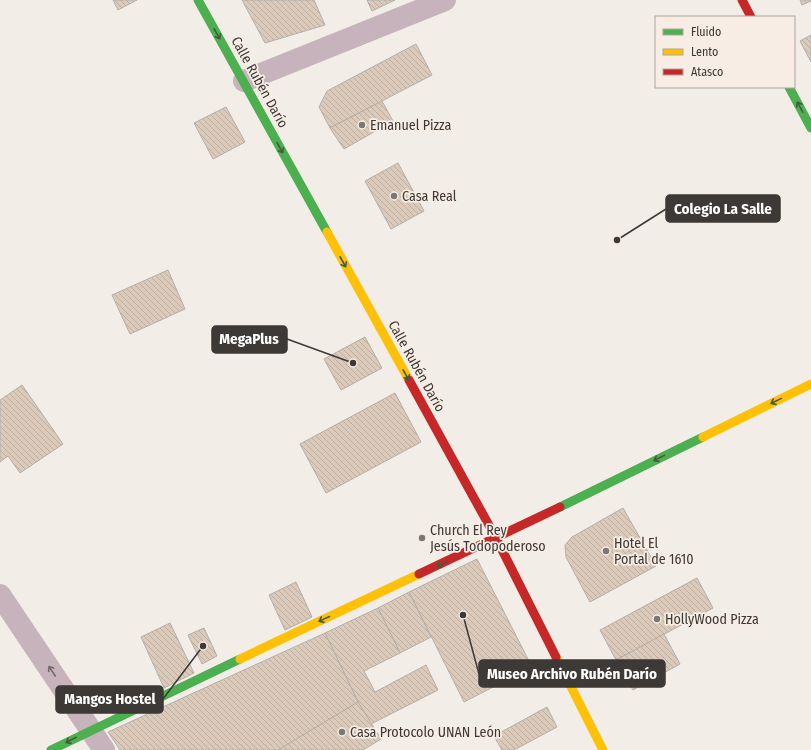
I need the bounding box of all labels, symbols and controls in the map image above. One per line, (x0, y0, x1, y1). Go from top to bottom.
legend (655, 16, 795, 88)
text: Fluido (691, 25, 721, 39)
one-way arrow (214, 28, 222, 40)
street label: Calle Rubén Darío (227, 34, 292, 131)
text: Lento (691, 45, 718, 59)
text: Atasco (691, 65, 723, 79)
one-way arrow (796, 102, 803, 114)
place label: Emanuel Pizza (370, 117, 451, 134)
marker: Emanuel Pizza (357, 120, 367, 130)
one-way arrow (277, 142, 285, 154)
place label: Casa Real (402, 188, 457, 205)
marker: Casa Real (389, 191, 399, 201)
callout: Colegio La Salle (666, 195, 780, 222)
text: Colegio La Salle (674, 200, 772, 218)
one-way arrow (340, 255, 348, 267)
street label: Calle Rubén Darío (384, 318, 449, 415)
callout: MegaPlus (212, 326, 287, 353)
text: MegaPlus (219, 330, 279, 348)
one-way arrow (403, 369, 411, 381)
one-way arrow (770, 398, 782, 405)
one-way arrow (654, 455, 666, 462)
place label: Church El Rey Jesús Todopoderoso (430, 522, 546, 555)
marker: Church El Rey Jesús Todopoderoso (417, 533, 427, 543)
place label: Hotel El Portal de 1610 (614, 535, 694, 568)
marker: Hotel El Portal de 1610 (601, 546, 611, 556)
one-way arrow (436, 561, 448, 568)
place label: HollyWood Pizza (665, 611, 759, 628)
marker: HollyWood Pizza (652, 614, 662, 624)
one-way arrow (318, 616, 330, 623)
callout: Museo Archivo Rubén Darío (479, 660, 665, 687)
text: Museo Archivo Rubén Darío (487, 665, 657, 683)
one-way arrow (48, 666, 56, 677)
callout: Mangos Hostel (56, 686, 163, 713)
text: Mangos Hostel (64, 690, 157, 708)
place label: Casa Protocolo UNAN León (350, 724, 501, 741)
marker: Casa Protocolo UNAN León (337, 727, 347, 737)
one-way arrow (66, 737, 78, 744)

